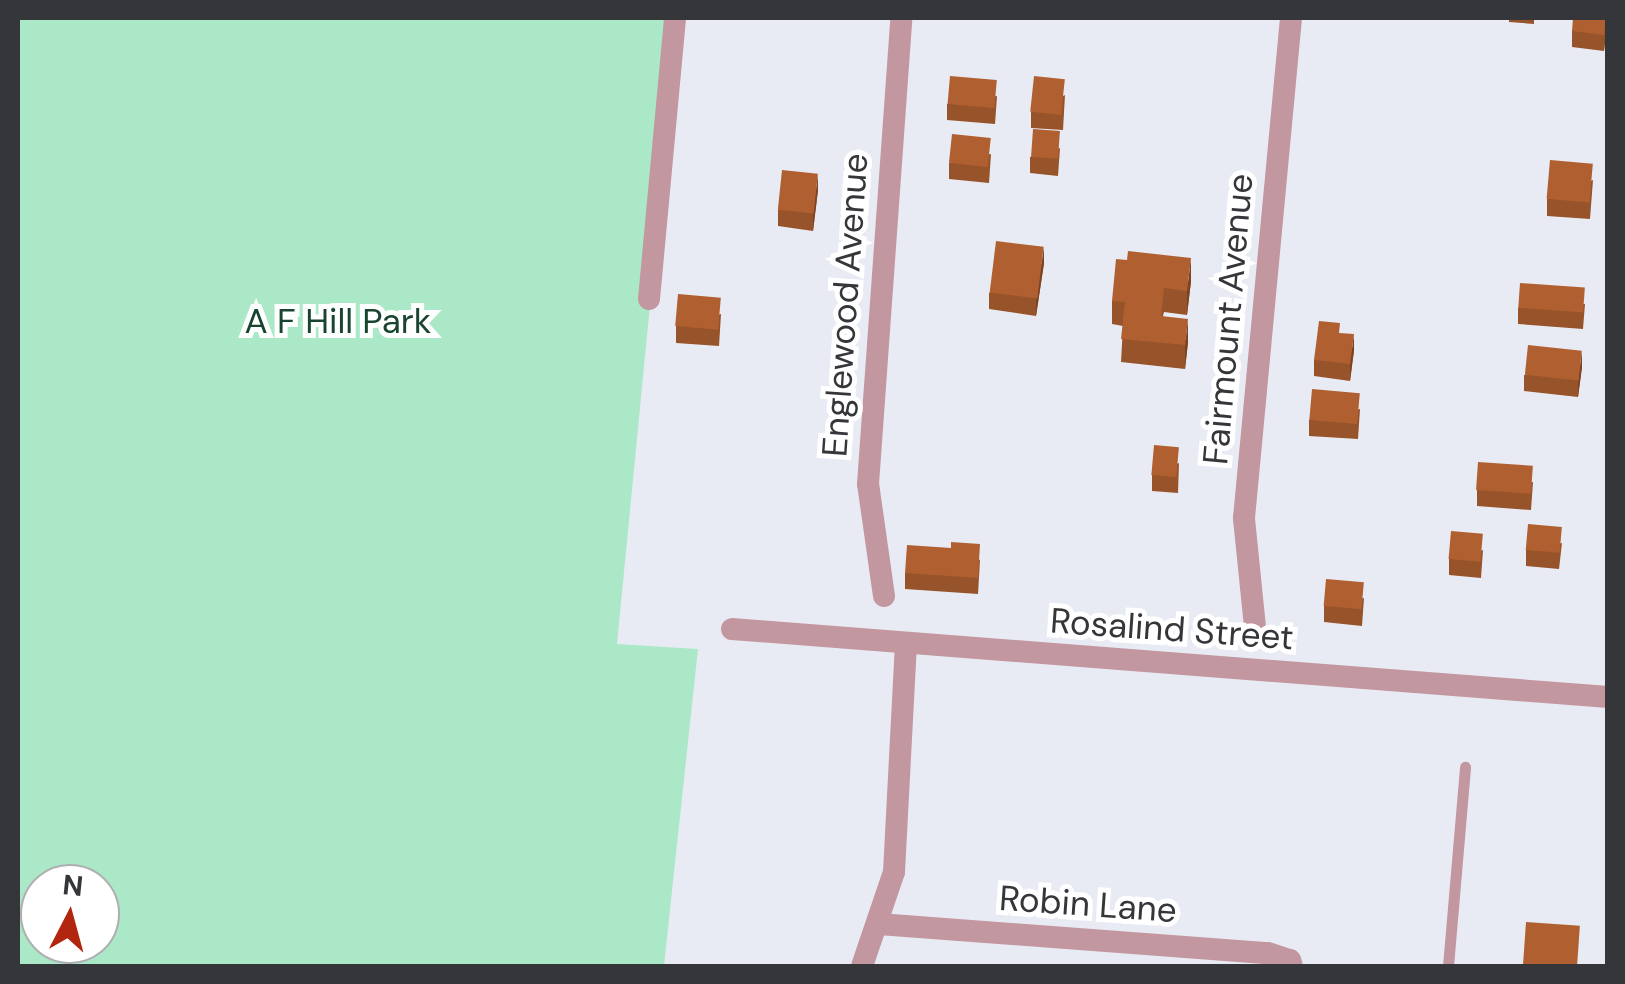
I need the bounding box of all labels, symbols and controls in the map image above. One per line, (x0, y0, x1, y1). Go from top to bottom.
street label: Englewood Avenue (813, 152, 877, 458)
street label: Fairmount Avenue (1194, 172, 1262, 466)
park label: A F Hill Park (245, 300, 431, 342)
street label: Rosalind Street (1049, 600, 1295, 658)
north arrow (20, 864, 120, 964)
text: N (61, 866, 85, 905)
street label: Robin Lane (998, 877, 1178, 931)

